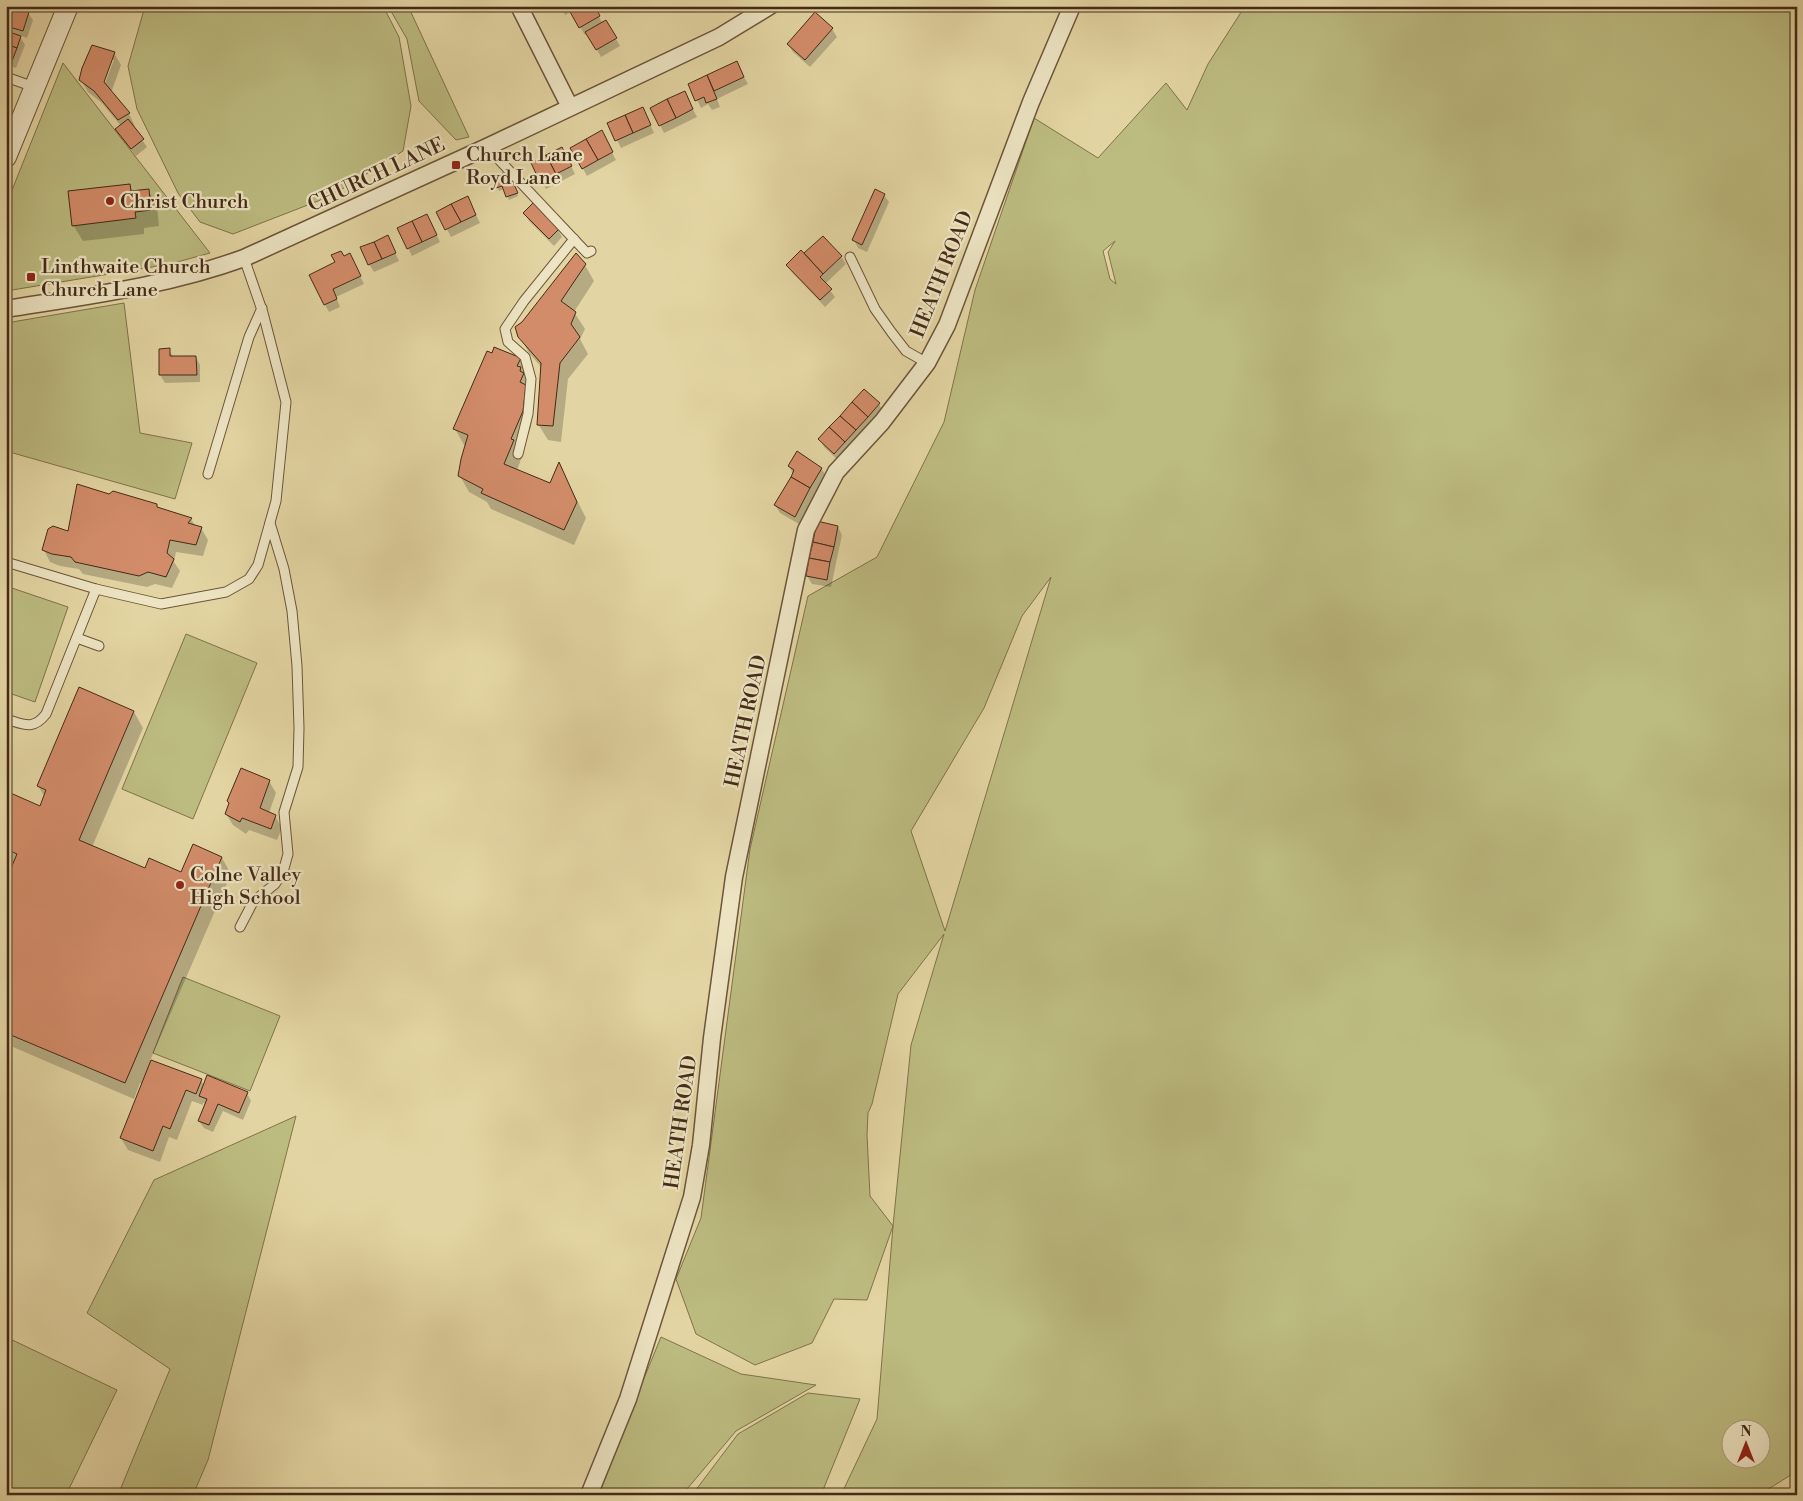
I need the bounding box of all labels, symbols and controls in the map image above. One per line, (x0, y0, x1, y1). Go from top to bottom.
street label: CHURCH LANE (304, 133, 449, 218)
place label: Church Lane Royd Lane (466, 143, 583, 191)
marker: Church Lane Royd Lane (450, 159, 462, 171)
place label: Christ Church (120, 190, 249, 215)
marker: Christ Church (104, 195, 116, 207)
street label: HEATH ROAD (906, 207, 979, 342)
place label: Linthwaite Church Church Lane (41, 255, 211, 303)
marker: Linthwaite Church Church Lane (25, 271, 37, 283)
street label: HEATH ROAD (720, 653, 773, 790)
place label: Colne Valley High School (190, 863, 302, 911)
marker: Colne Valley High School (174, 879, 186, 891)
street label: HEATH ROAD (660, 1054, 703, 1191)
north arrow (1720, 1418, 1770, 1468)
text: N (1740, 1423, 1752, 1441)

